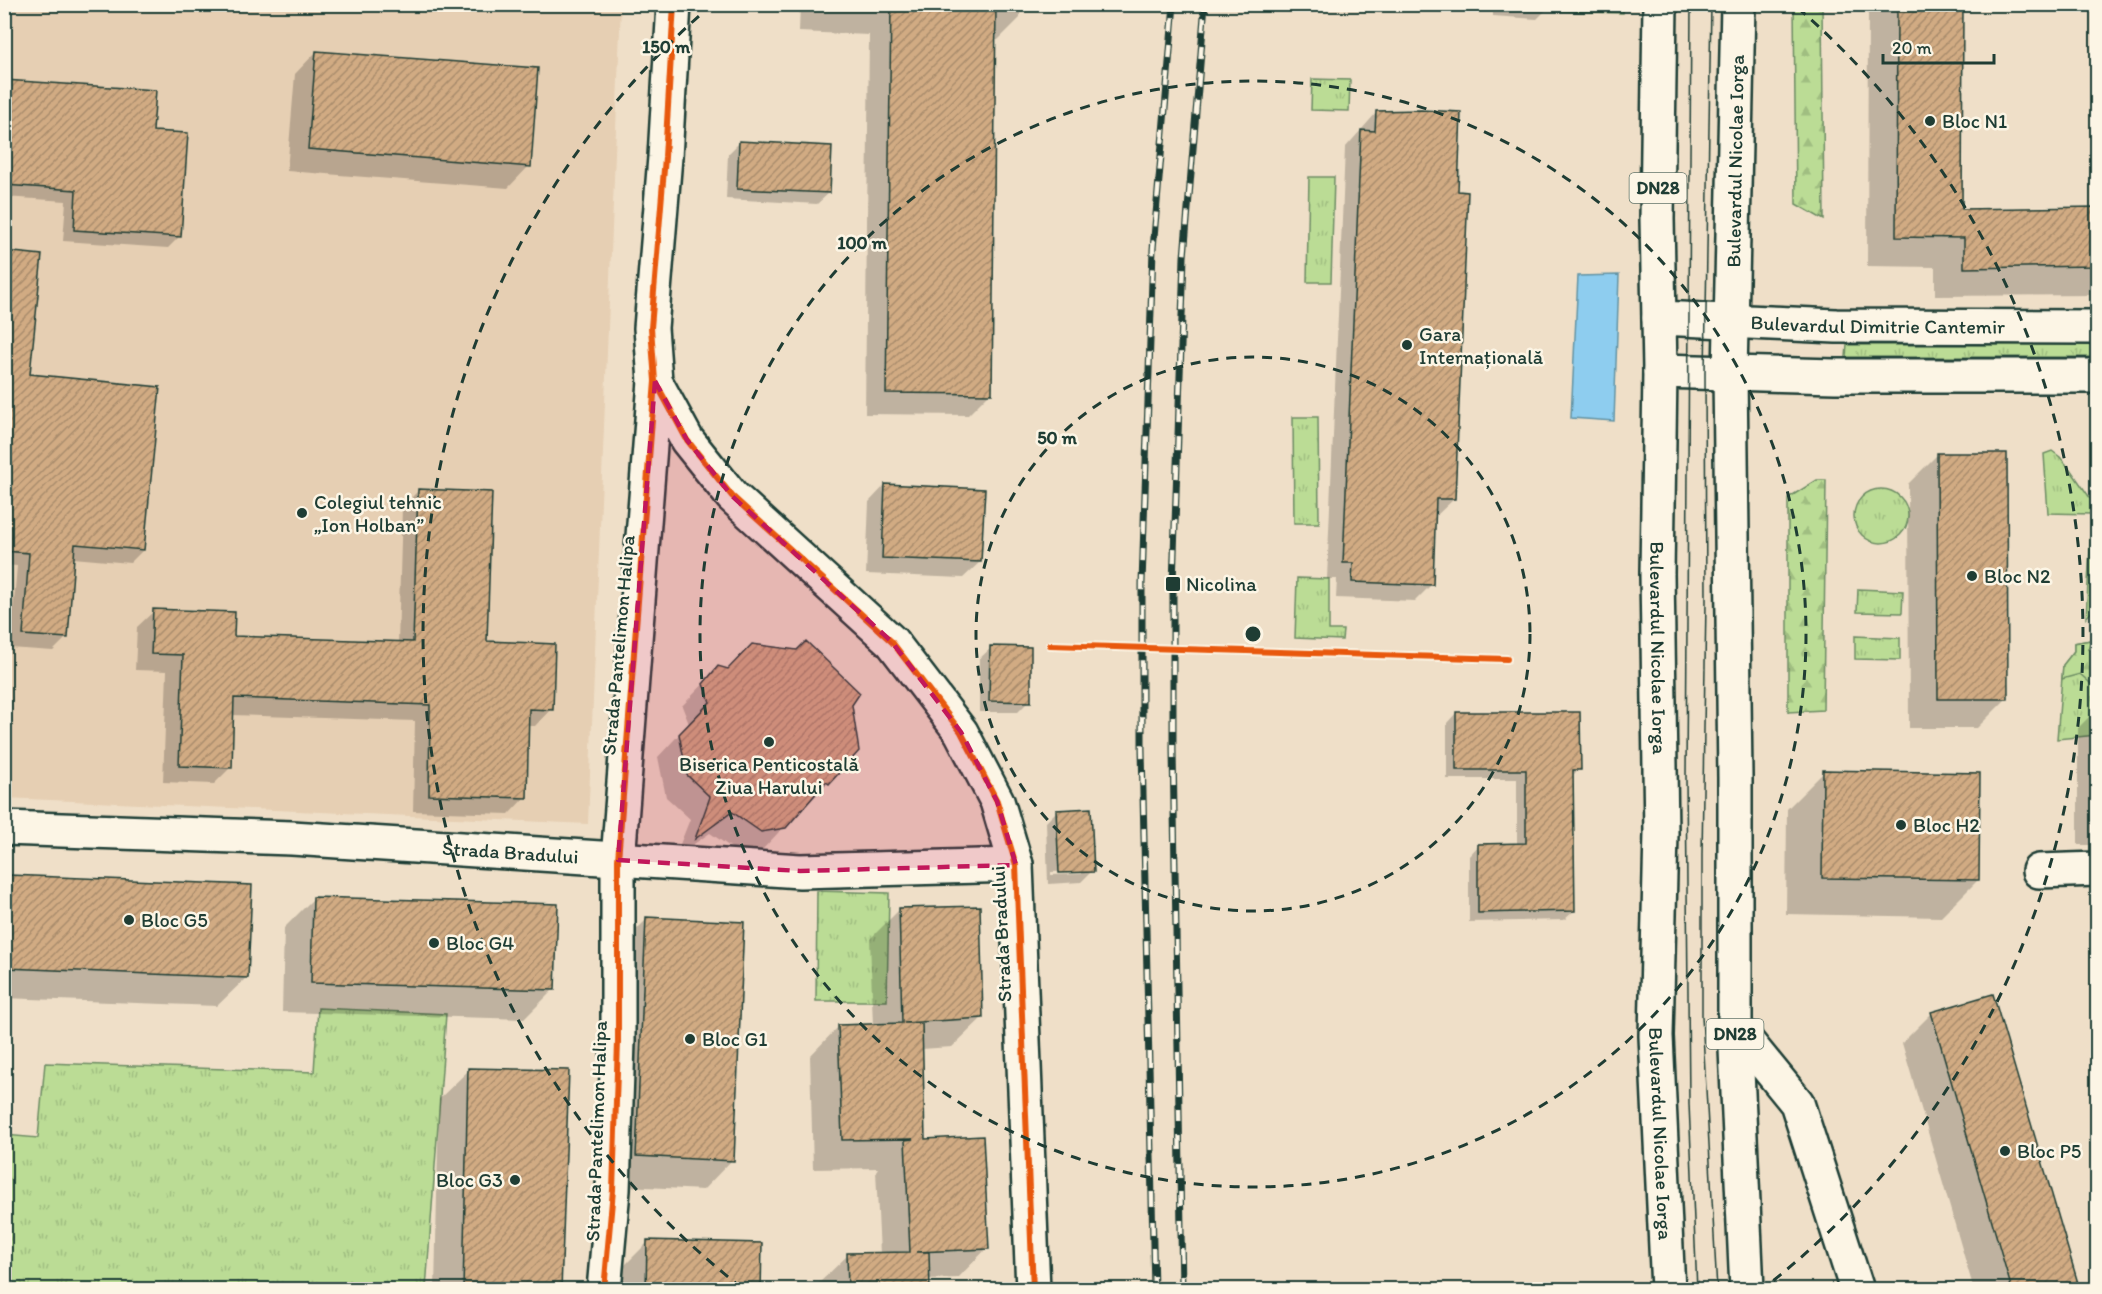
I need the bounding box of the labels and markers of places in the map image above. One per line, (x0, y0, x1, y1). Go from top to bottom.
place label: Bloc N1 (1942, 109, 2007, 133)
marker: Bloc N1 (1923, 114, 1937, 128)
place label: Gara Internațională (1419, 322, 1544, 369)
marker: Gara Internațională (1400, 338, 1414, 352)
place label: Colegiul tehnic „Ion Holban” (314, 490, 442, 537)
marker: Colegiul tehnic „Ion Holban” (295, 506, 309, 520)
place label: Bloc N2 (1984, 564, 2051, 588)
marker: Bloc N2 (1965, 569, 1979, 583)
place label: Nicolina (1186, 572, 1257, 596)
marker: Nicolina (1164, 575, 1182, 593)
centre of rings (1243, 624, 1263, 644)
marker: Biserica Penticostală Ziua Harului (762, 735, 776, 749)
place label: Biserica Penticostală Ziua Harului (679, 752, 860, 799)
place label: Bloc H2 (1913, 813, 1980, 837)
marker: Bloc H2 (1894, 818, 1908, 832)
place label: Bloc G5 (141, 908, 208, 932)
marker: Bloc G5 (122, 913, 136, 927)
place label: Bloc G4 (446, 931, 514, 955)
marker: Bloc G4 (427, 936, 441, 950)
place label: Bloc G1 (702, 1027, 768, 1051)
marker: Bloc G1 (683, 1032, 697, 1046)
place label: Bloc P5 (2017, 1139, 2081, 1163)
marker: Bloc P5 (1998, 1144, 2012, 1158)
place label: Bloc G3 (436, 1168, 503, 1192)
marker: Bloc G3 (508, 1173, 522, 1187)

